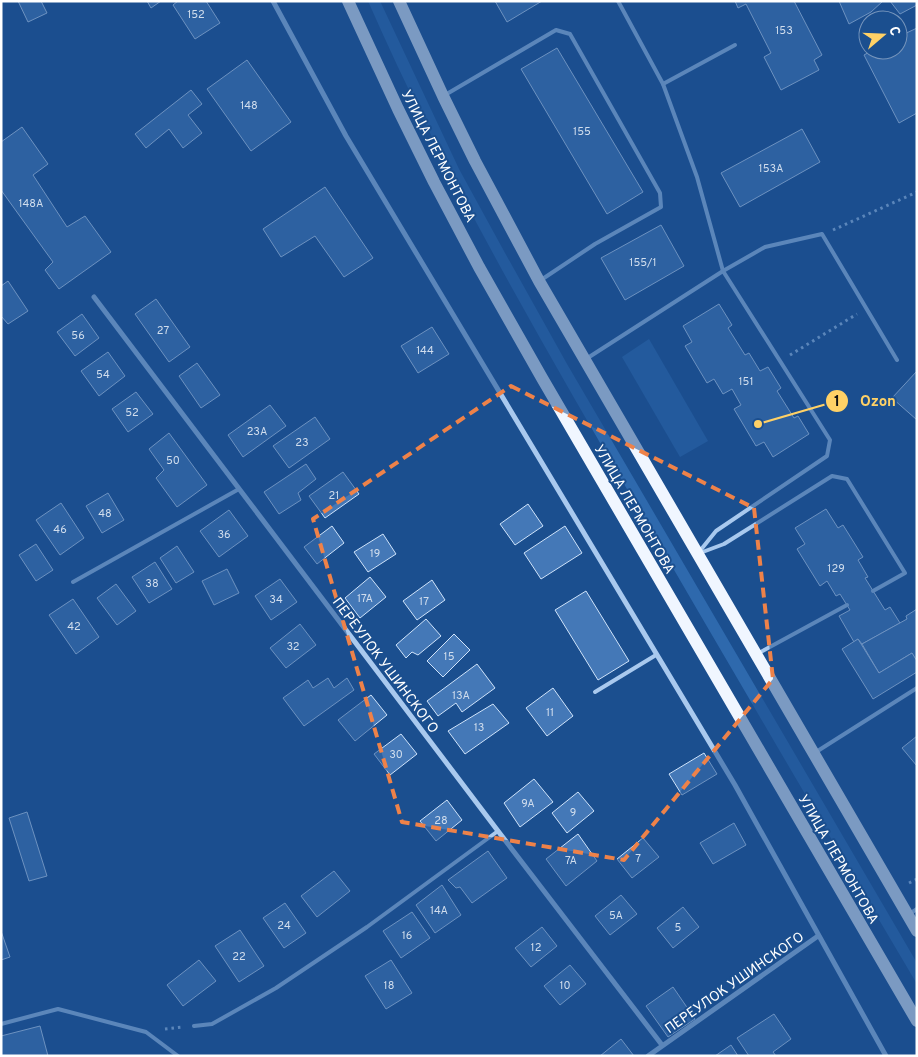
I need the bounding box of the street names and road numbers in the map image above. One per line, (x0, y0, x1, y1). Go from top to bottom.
street label: УЛИЦА ЛЕРМОНТОВА (397, 88, 479, 226)
street label: УЛИЦА ЛЕРМОНТОВА (590, 442, 678, 577)
street label: ПЕРЕУЛОК УШИНСКОГО (328, 595, 442, 737)
street label: УЛИЦА ЛЕРМОНТОВА (794, 792, 882, 927)
street label: ПЕРЕУЛОК УШИНСКОГО (662, 929, 808, 1038)

